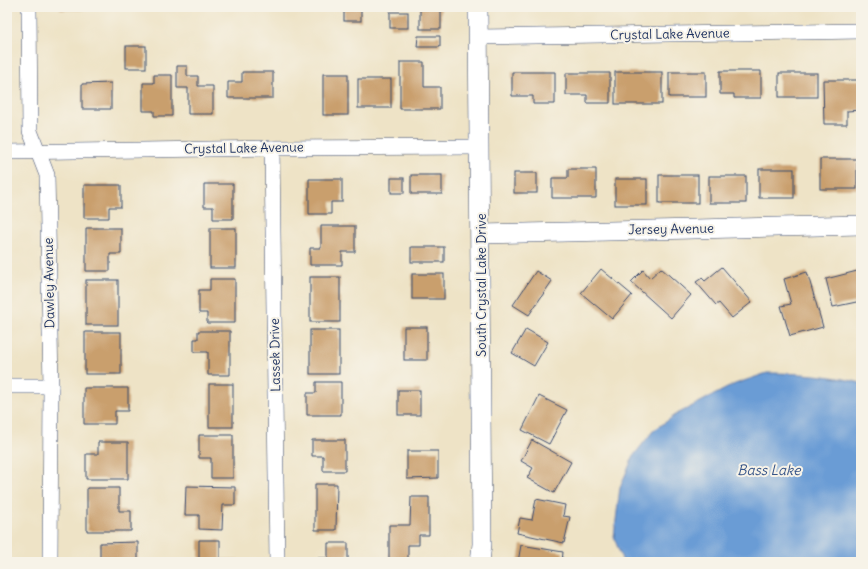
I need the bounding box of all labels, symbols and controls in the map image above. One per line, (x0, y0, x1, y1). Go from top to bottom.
street label: Crystal Lake Avenue (610, 24, 730, 44)
street label: Crystal Lake Avenue (184, 138, 304, 158)
street label: South Crystal Lake Drive (473, 213, 490, 357)
street label: Jersey Avenue (628, 220, 714, 238)
street label: Dawley Avenue (40, 237, 58, 329)
street label: Lassek Drive (266, 318, 284, 392)
water label: Bass Lake (737, 461, 802, 479)

